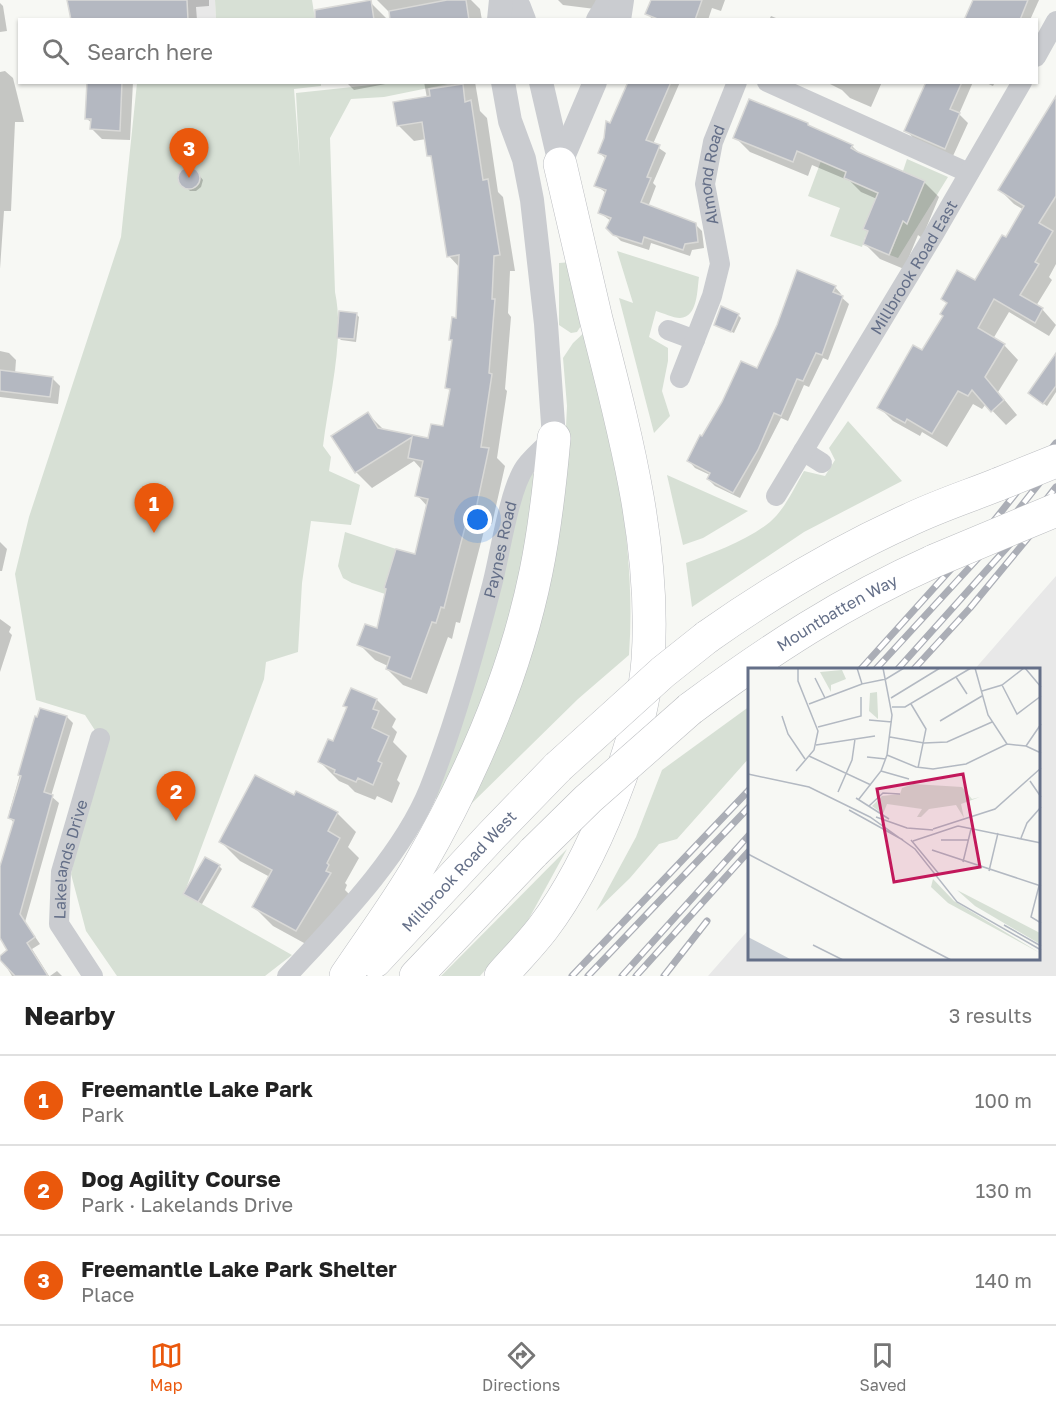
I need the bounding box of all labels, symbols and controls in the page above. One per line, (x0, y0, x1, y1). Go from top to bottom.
search box (18, 18, 1038, 84)
icon: search (39, 35, 72, 68)
text: Search here (87, 38, 213, 65)
street label: Almond Road (695, 122, 729, 227)
pin: 3 (170, 128, 208, 178)
street label: Millbrook Road East (866, 196, 962, 338)
pin: 1 (134, 484, 174, 533)
street label: Paynes Road (479, 499, 521, 600)
your location (463, 505, 492, 534)
street label: Mountbatten Way (773, 570, 901, 655)
inset map (748, 668, 1041, 961)
pin: 2 (156, 772, 195, 821)
street label: Lakelands Drive (49, 797, 92, 920)
street label: Millbrook Road West (397, 806, 520, 936)
text: Nearby (24, 1000, 115, 1031)
text: 3 results (949, 1003, 1032, 1027)
text: Freemantle Lake Park (81, 1075, 313, 1102)
text: 1 (38, 1088, 49, 1112)
text: 100 m (975, 1088, 1032, 1112)
text: Park (81, 1102, 124, 1126)
text: Dog Agility Course (81, 1165, 281, 1192)
text: 2 (37, 1178, 50, 1202)
text: 130 m (976, 1178, 1032, 1202)
text: Park · Lakelands Drive (81, 1192, 293, 1216)
text: Freemantle Lake Park Shelter (81, 1255, 397, 1282)
text: 3 (37, 1268, 50, 1292)
text: 140 m (975, 1268, 1032, 1292)
text: Place (81, 1282, 134, 1306)
tab: Map (150, 1339, 183, 1395)
tab: Directions (482, 1339, 560, 1395)
tab: Saved (860, 1339, 906, 1395)

